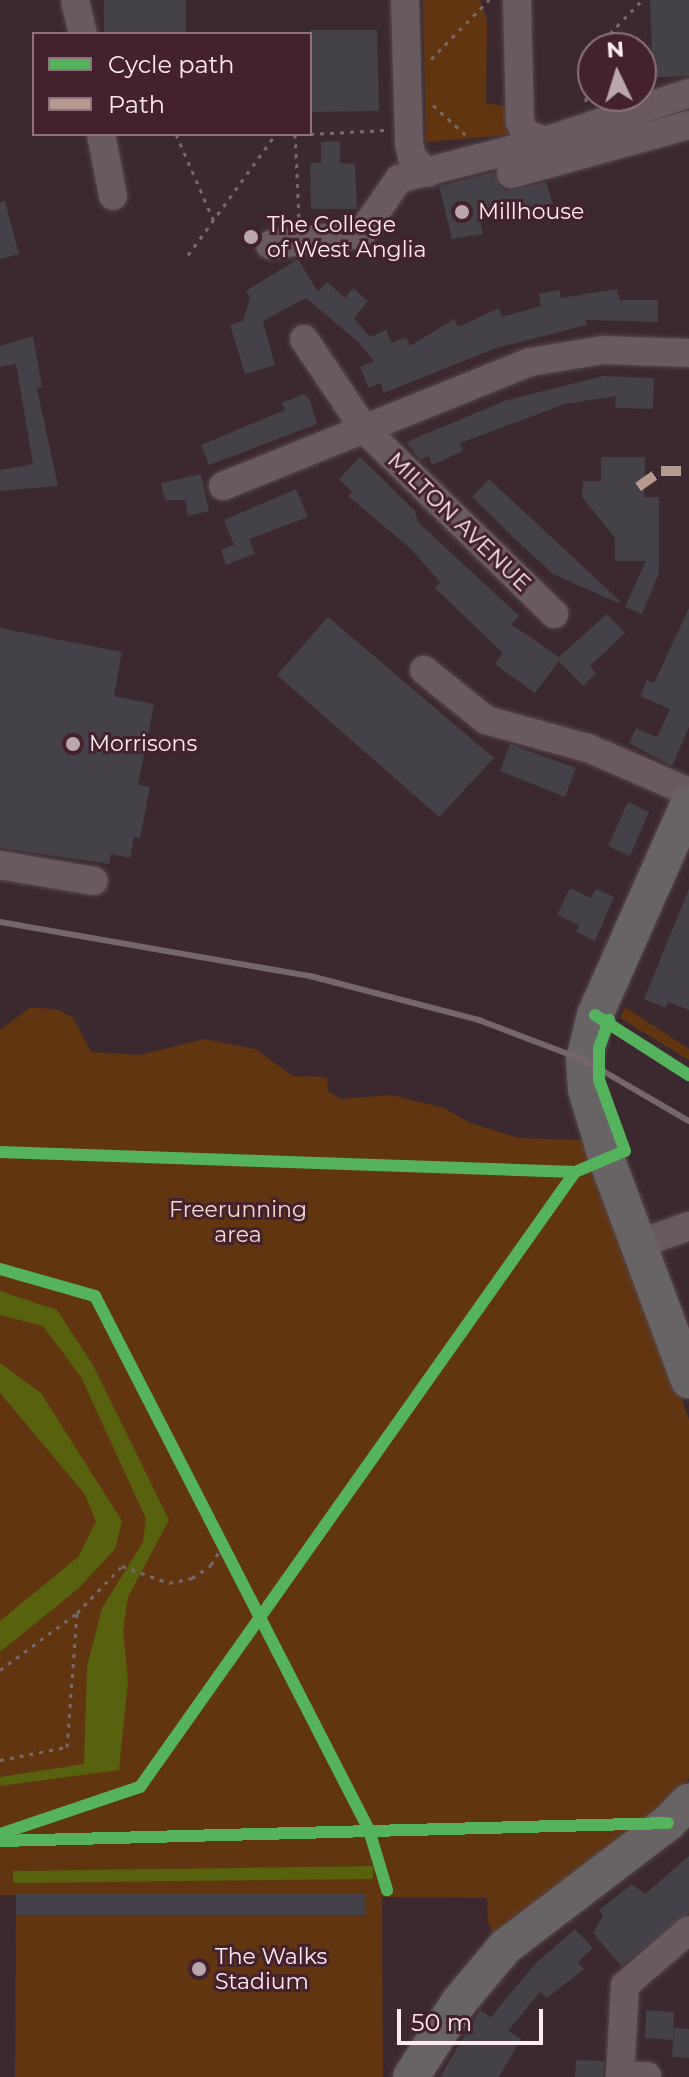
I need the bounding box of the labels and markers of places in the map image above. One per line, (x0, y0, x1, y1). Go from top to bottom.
place label: Millhouse (478, 199, 584, 225)
marker: Millhouse (453, 203, 471, 221)
place label: The College of West Anglia (267, 211, 426, 262)
marker: The College of West Anglia (242, 228, 260, 246)
place label: Morrisons (89, 731, 197, 757)
marker: Morrisons (64, 735, 82, 753)
place label: The Walks Stadium (215, 1943, 327, 1994)
marker: The Walks Stadium (190, 1960, 208, 1978)

